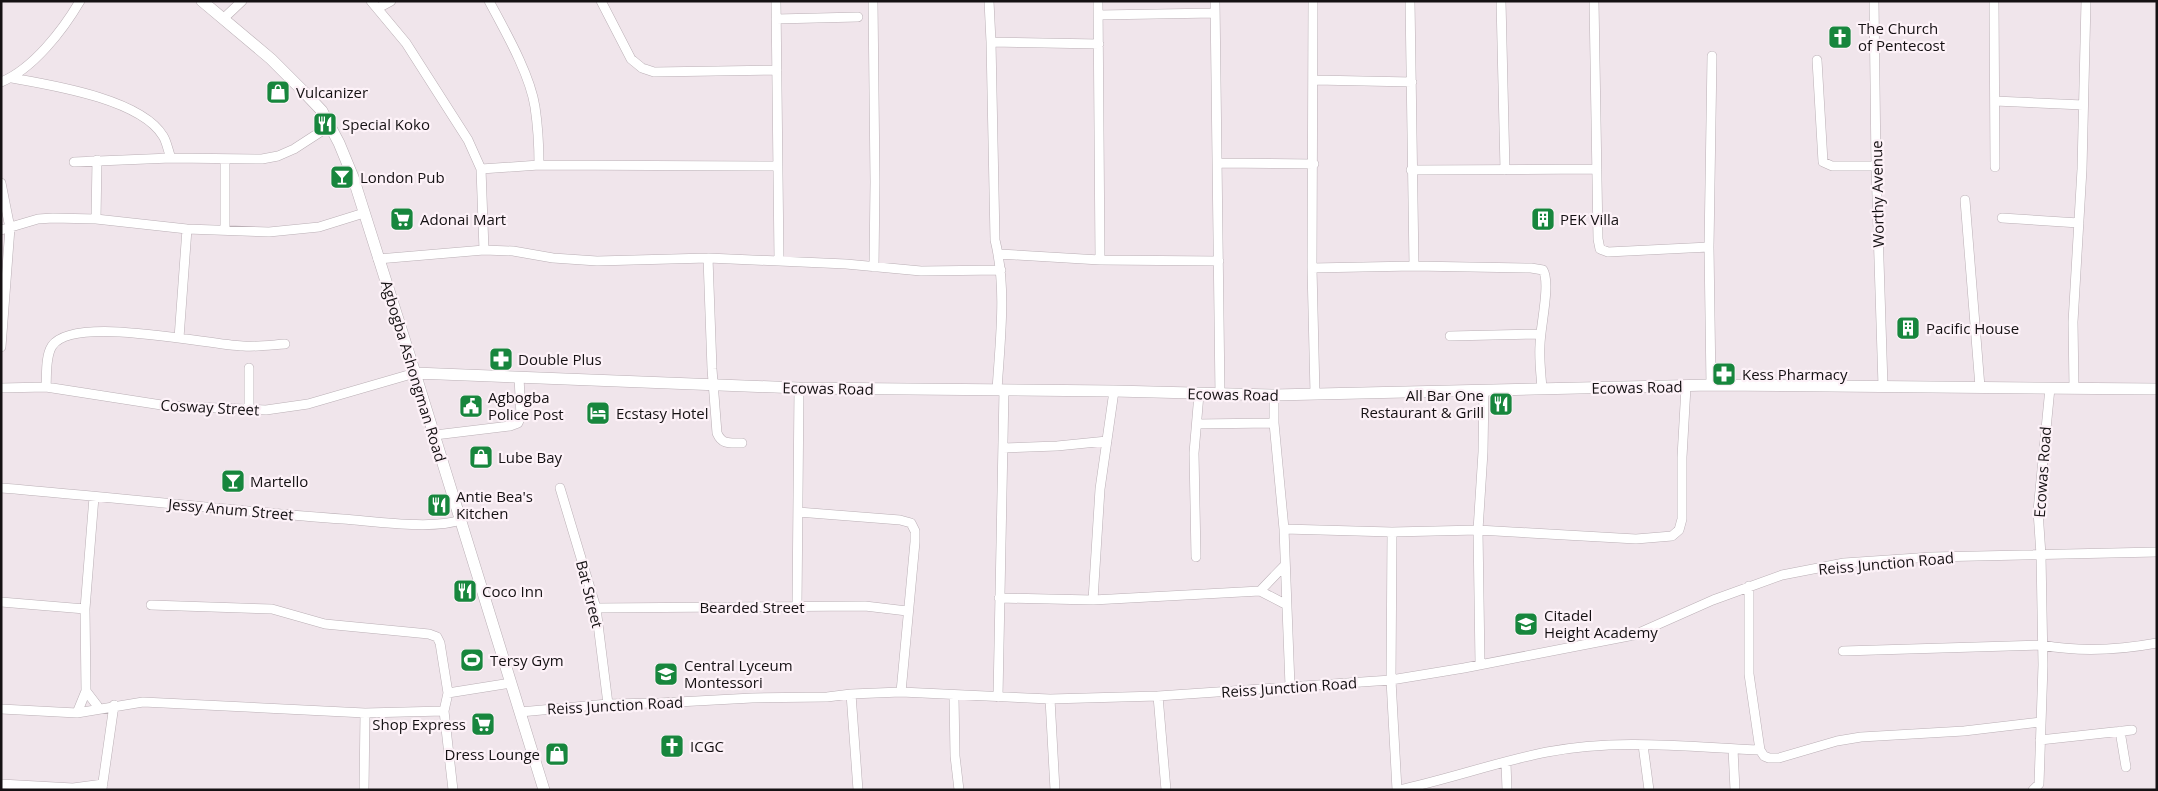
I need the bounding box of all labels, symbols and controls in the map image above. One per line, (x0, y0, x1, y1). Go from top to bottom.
place label: The Church of Pentecost (1858, 18, 1945, 55)
church icon: The Church of Pentecost (1827, 24, 1853, 50)
shop icon: Vulcanizer (265, 79, 291, 105)
place label: Vulcanizer (296, 82, 368, 102)
restaurant icon: Special Koko (312, 111, 338, 137)
place label: Special Koko (342, 114, 430, 134)
street label: Worthy Avenue (1866, 140, 1888, 248)
bar icon: London Pub (329, 164, 355, 190)
place label: London Pub (360, 167, 445, 187)
supermarket icon: Adonai Mart (389, 206, 415, 232)
building icon: PEK Villa (1530, 206, 1556, 232)
place label: Adonai Mart (420, 209, 506, 229)
place label: PEK Villa (1560, 209, 1619, 229)
street label: Agbogba Ashongman Road (377, 278, 451, 464)
building icon: Pacific House (1895, 315, 1921, 341)
place label: Pacific House (1926, 318, 2019, 338)
pharmacy icon: Double Plus (488, 346, 514, 372)
place label: Double Plus (518, 349, 602, 369)
pharmacy icon: Kess Pharmacy (1711, 361, 1737, 387)
place label: Kess Pharmacy (1742, 364, 1848, 384)
street label: Ecowas Road (1591, 376, 1683, 398)
street label: Ecowas Road (782, 377, 874, 399)
street label: Ecowas Road (1187, 383, 1279, 405)
place label: All Bar One Restaurant & Grill (1360, 385, 1484, 422)
place label: Agbogba Police Post (488, 387, 564, 424)
restaurant icon: All Bar One Restaurant & Grill (1488, 391, 1514, 417)
public building icon: Agbogba Police Post (458, 393, 484, 419)
street label: Cosway Street (160, 394, 260, 420)
hotel icon: Ecstasy Hotel (585, 400, 611, 426)
place label: Ecstasy Hotel (616, 403, 709, 423)
street label: Ecowas Road (2029, 426, 2055, 518)
shop icon: Lube Bay (468, 444, 494, 470)
place label: Lube Bay (498, 447, 563, 467)
bar icon: Martello (220, 468, 246, 494)
place label: Martello (250, 471, 308, 491)
place label: Antie Bea's Kitchen (456, 486, 533, 523)
restaurant icon: Antie Bea's Kitchen (426, 492, 452, 518)
street label: Jessy Anum Street (166, 493, 294, 524)
street label: Reiss Junction Road (1817, 547, 1955, 579)
street label: Bat Street (572, 558, 608, 630)
restaurant icon: Coco Inn (452, 578, 478, 604)
place label: Coco Inn (482, 581, 543, 601)
street label: Bearded Street (699, 597, 805, 617)
place label: Citadel Height Academy (1544, 605, 1658, 642)
school or university icon: Citadel Height Academy (1513, 611, 1539, 637)
sports icon: Tersy Gym (459, 647, 485, 673)
place label: Tersy Gym (490, 650, 564, 670)
place label: Central Lyceum Montessori (684, 655, 793, 692)
school or university icon: Central Lyceum Montessori (653, 661, 679, 687)
street label: Reiss Junction Road (1220, 672, 1358, 702)
street label: Reiss Junction Road (546, 691, 684, 719)
supermarket icon: Shop Express (470, 711, 496, 737)
place label: Shop Express (372, 714, 466, 734)
church icon: ICGC (659, 733, 685, 759)
place label: ICGC (690, 736, 724, 756)
shop icon: Dress Lounge (544, 741, 570, 767)
place label: Dress Lounge (445, 744, 540, 764)

